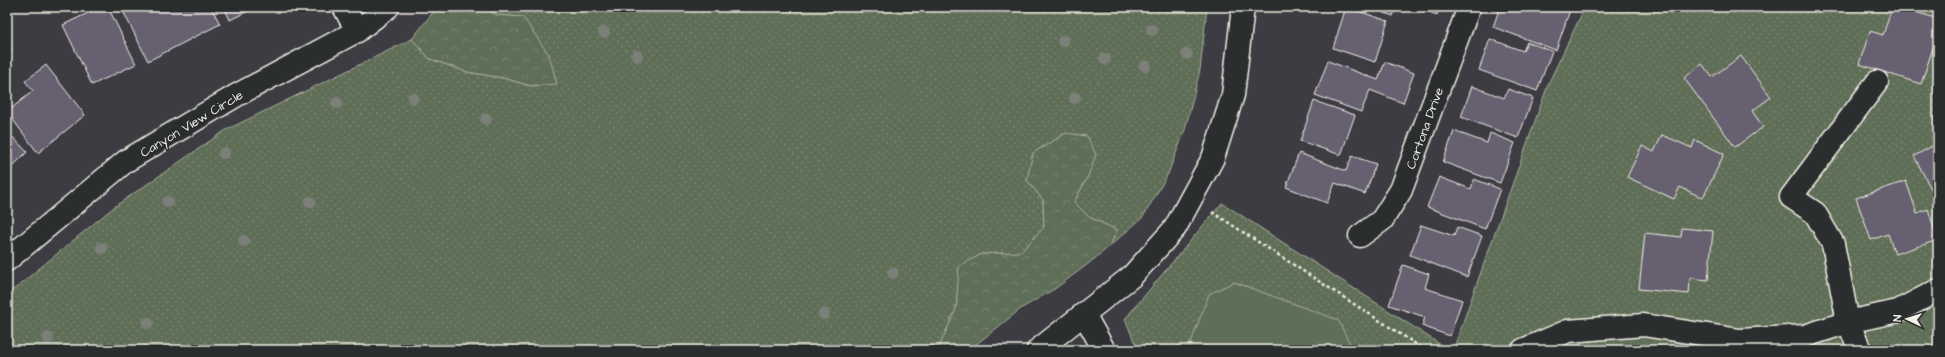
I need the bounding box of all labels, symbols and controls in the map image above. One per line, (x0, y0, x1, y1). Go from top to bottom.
street label: Cortona Drive (1402, 85, 1448, 172)
street label: Canyon View Circle (137, 86, 247, 163)
north arrow (1887, 299, 1927, 339)
text: N (1890, 314, 1905, 322)

